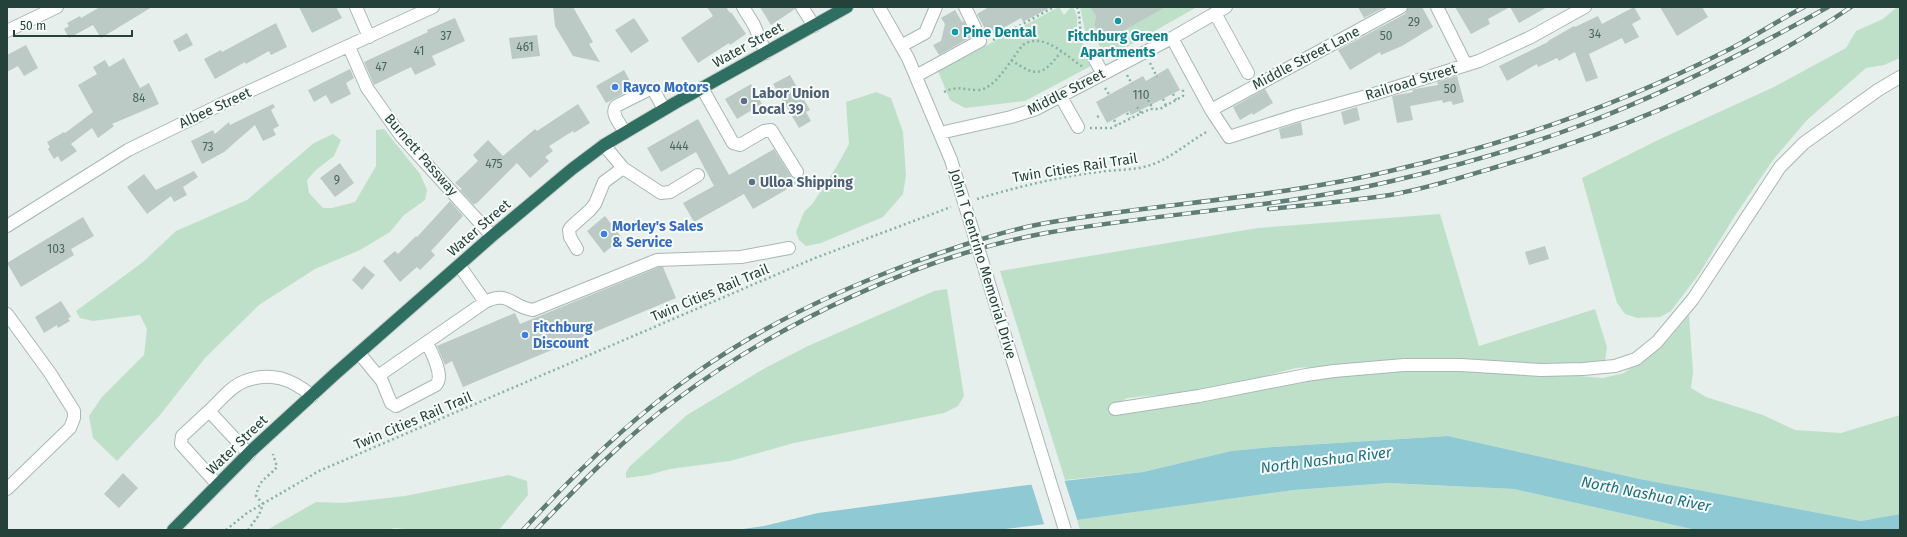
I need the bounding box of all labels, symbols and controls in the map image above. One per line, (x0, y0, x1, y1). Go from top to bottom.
scale bar (14, 12, 132, 38)
house number: 29 (1408, 15, 1420, 29)
marker: Fitchburg Green Apartments (1113, 16, 1123, 26)
street label: Water Street (710, 18, 787, 71)
text: 50 m (20, 19, 46, 33)
street label: Middle Street Lane (1250, 23, 1362, 93)
place label: Pine Dental (963, 24, 1037, 41)
marker: Pine Dental (950, 27, 960, 37)
house number: 34 (1589, 27, 1602, 41)
place label: Fitchburg Green Apartments (1068, 28, 1168, 61)
house number: 37 (440, 29, 452, 43)
house number: 50 (1380, 29, 1393, 43)
house number: 461 (516, 40, 534, 54)
house number: 41 (414, 44, 424, 58)
house number: 47 (375, 60, 387, 74)
street label: Railroad Street (1363, 60, 1460, 104)
street label: Middle Street (1024, 65, 1109, 119)
place label: Rayco Motors (623, 79, 709, 96)
marker: Rayco Motors (610, 82, 620, 92)
house number: 50 (1444, 82, 1457, 96)
street label: Albee Street (176, 84, 255, 132)
place label: Labor Union Local 39 (752, 85, 830, 118)
house number: 110 (1133, 88, 1150, 102)
house number: 84 (133, 91, 146, 105)
marker: Labor Union Local 39 (739, 96, 749, 106)
street label: Burnett Passway (381, 110, 461, 200)
house number: 444 (669, 139, 689, 153)
house number: 73 (202, 140, 214, 154)
street label: Twin Cities Rail Trail (1011, 150, 1139, 186)
house number: 475 (485, 157, 503, 171)
street label: John T Centrino Memorial Drive (946, 167, 1020, 361)
house number: 9 (334, 173, 340, 187)
place label: Ulloa Shipping (760, 174, 853, 191)
marker: Ulloa Shipping (747, 177, 757, 187)
street label: Water Street (444, 195, 515, 260)
place label: Morley's Sales & Service (612, 218, 703, 251)
marker: Morley's Sales & Service (599, 229, 609, 239)
house number: 103 (47, 242, 65, 256)
street label: Twin Cities Rail Trail (648, 260, 772, 326)
place label: Fitchburg Discount (533, 319, 593, 352)
marker: Fitchburg Discount (520, 330, 530, 340)
street label: Twin Cities Rail Trail (351, 388, 475, 454)
street label: Water Street (203, 411, 272, 478)
water label: North Nashua River (1260, 443, 1394, 477)
water label: North Nashua River (1580, 473, 1714, 516)

